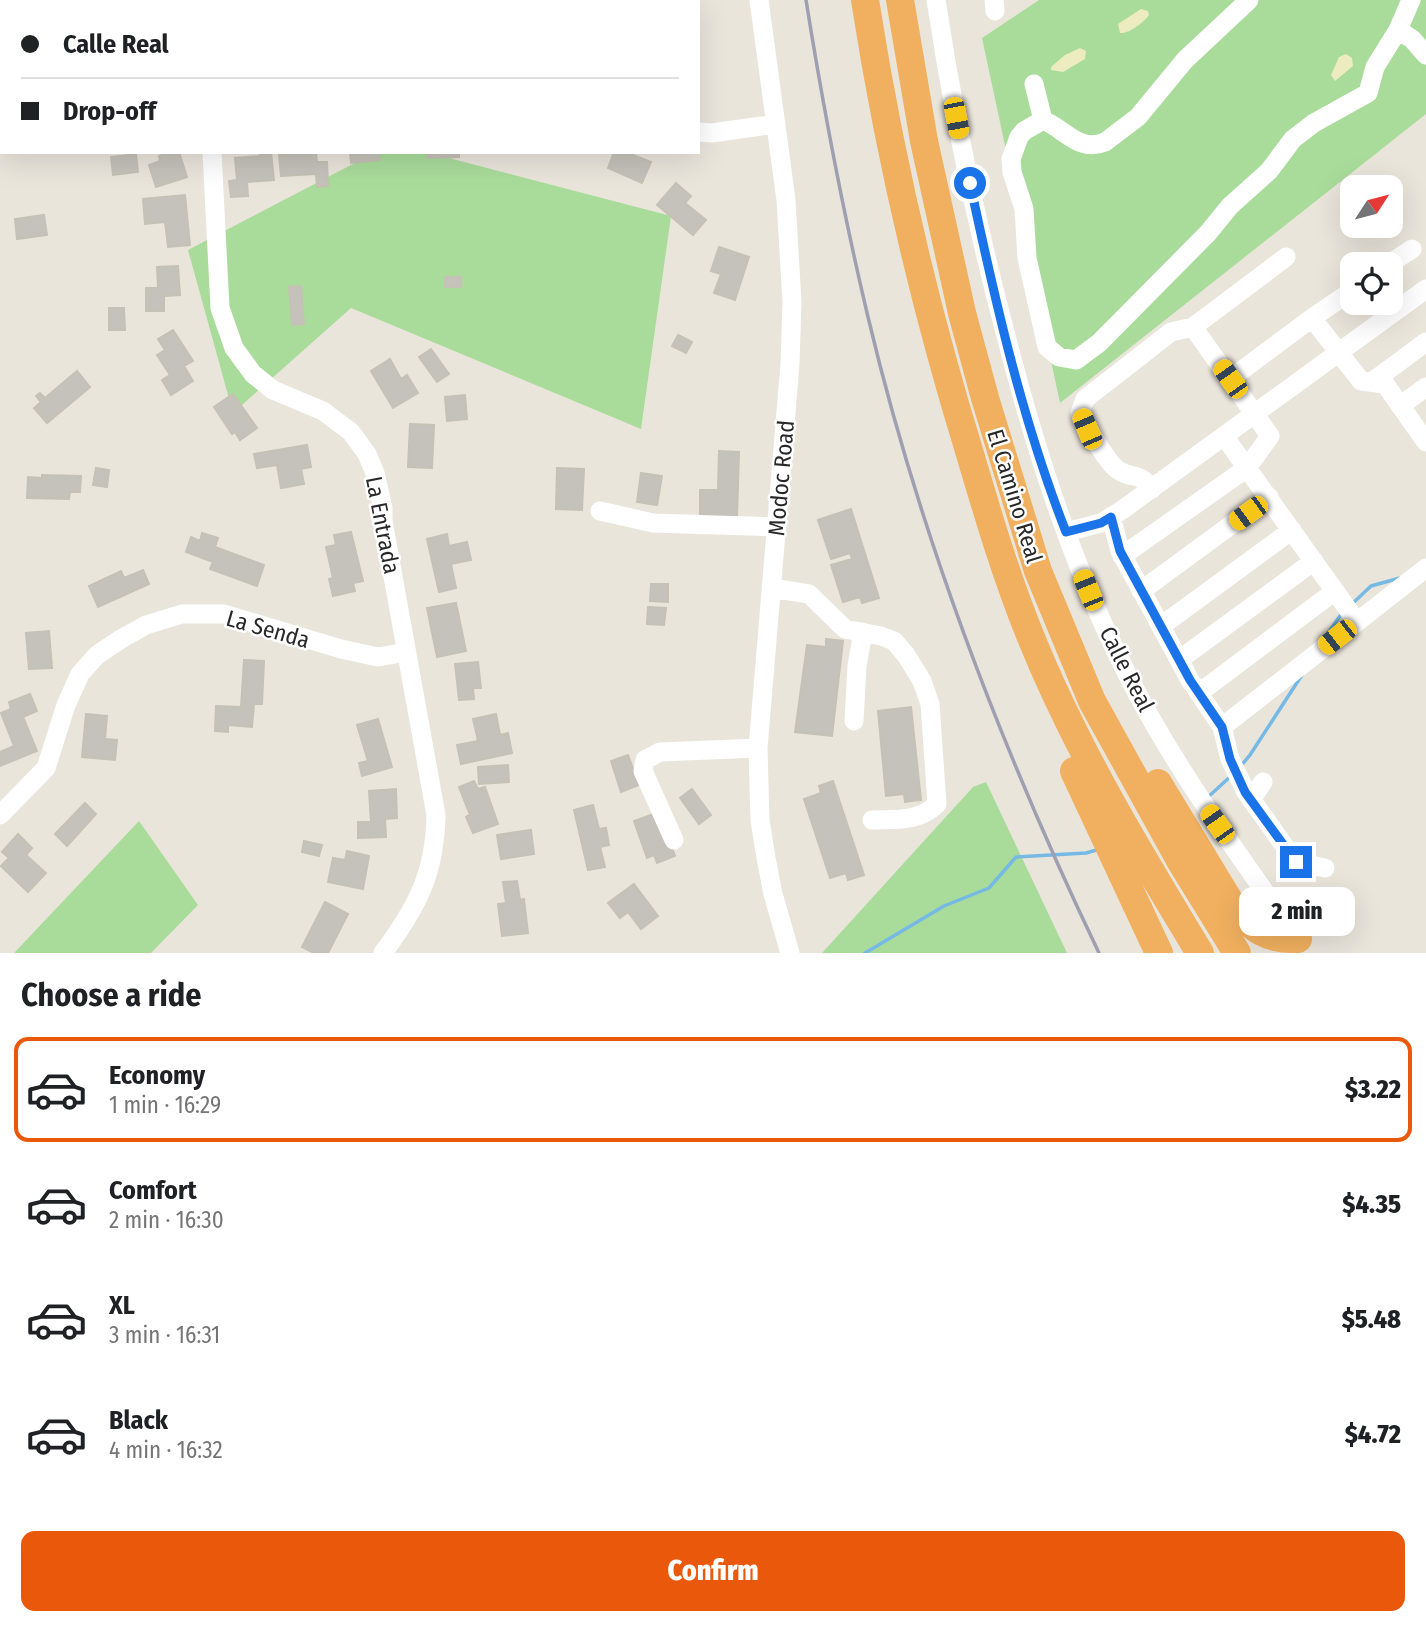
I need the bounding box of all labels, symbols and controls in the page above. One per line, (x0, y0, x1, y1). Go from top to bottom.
text: Calle Real (63, 29, 169, 60)
car (942, 95, 971, 141)
text: Drop-off (63, 96, 156, 127)
route start (954, 167, 986, 199)
north arrow (1340, 175, 1404, 238)
map controls (1340, 175, 1403, 315)
button: locate (1340, 252, 1403, 315)
car (1210, 356, 1251, 402)
car (1070, 406, 1105, 452)
street label: Modoc Road (762, 419, 800, 537)
street label: El Camino Real (981, 426, 1049, 566)
street label: La Entrada (360, 474, 406, 576)
car (1225, 492, 1272, 534)
car (1071, 567, 1106, 613)
street label: La Senda (223, 604, 313, 654)
car (1314, 616, 1361, 658)
street label: Calle Real (1094, 622, 1160, 716)
car (1197, 801, 1238, 847)
route end (1280, 846, 1312, 878)
callout: 2 min (1238, 886, 1354, 936)
text: 2 min (1272, 897, 1322, 925)
text: Choose a ride (21, 976, 202, 1014)
icon: car (25, 1058, 88, 1121)
text: Economy (109, 1060, 205, 1091)
text: $3.22 (1345, 1074, 1401, 1105)
text: 1 min · 16:29 (109, 1091, 221, 1119)
icon: car (25, 1173, 88, 1236)
text: Comfort (109, 1175, 197, 1206)
text: $4.35 (1342, 1189, 1401, 1220)
text: 2 min · 16:30 (109, 1206, 224, 1234)
icon: car (25, 1288, 88, 1351)
text: XL (109, 1290, 135, 1321)
text: $5.48 (1342, 1304, 1401, 1335)
text: 3 min · 16:31 (109, 1321, 220, 1349)
icon: car (25, 1403, 88, 1466)
text: Black (109, 1405, 168, 1436)
text: $4.72 (1345, 1419, 1401, 1450)
text: 4 min · 16:32 (109, 1436, 223, 1464)
button: Confirm (21, 1531, 1405, 1611)

